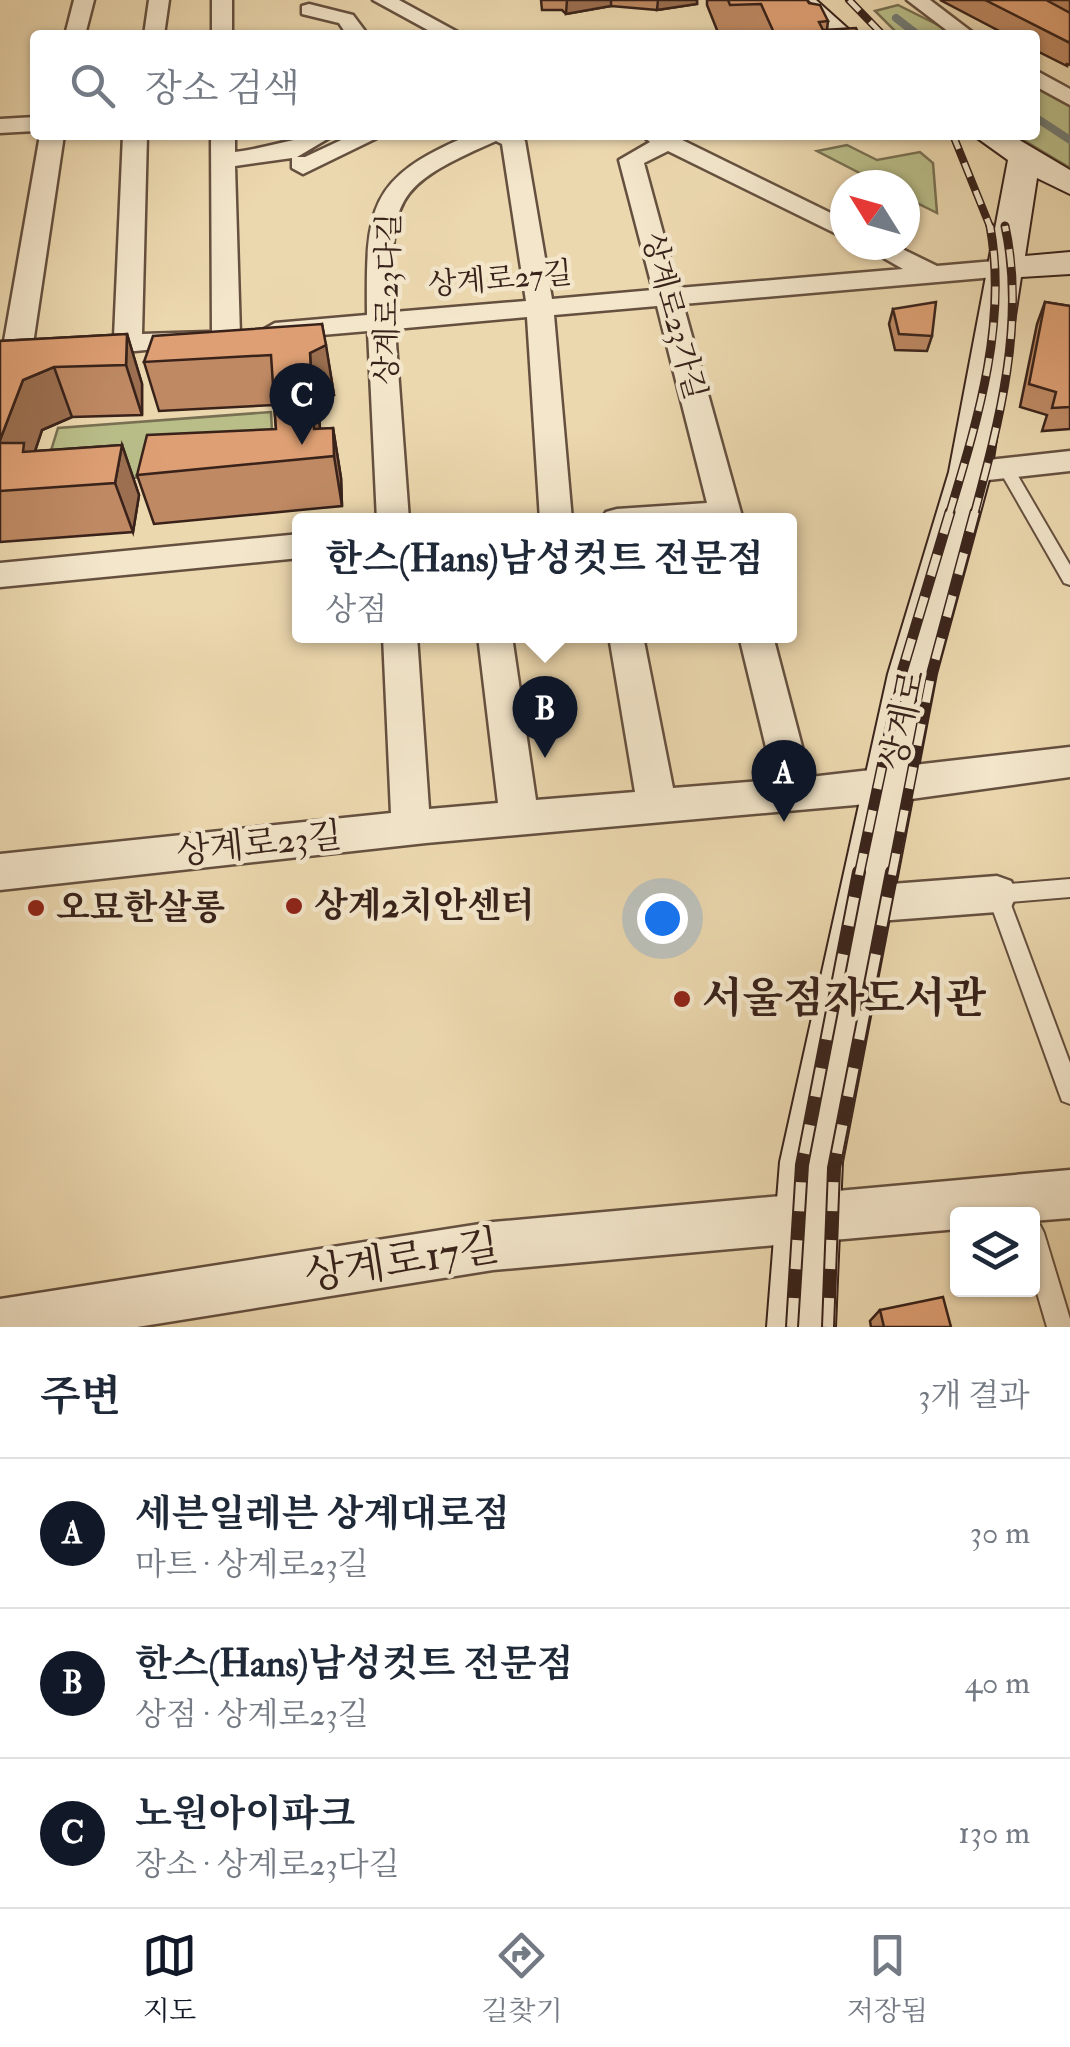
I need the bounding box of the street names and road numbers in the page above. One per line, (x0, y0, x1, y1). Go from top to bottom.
street label: 상계로23다길 (368, 213, 408, 385)
street label: 상계로23가길 (634, 228, 714, 404)
street label: 상계로27길 (426, 254, 574, 304)
street label: 상계로 (871, 666, 935, 774)
street label: 상계로23길 (174, 813, 344, 875)
street label: 상계로17길 (301, 1220, 503, 1302)

